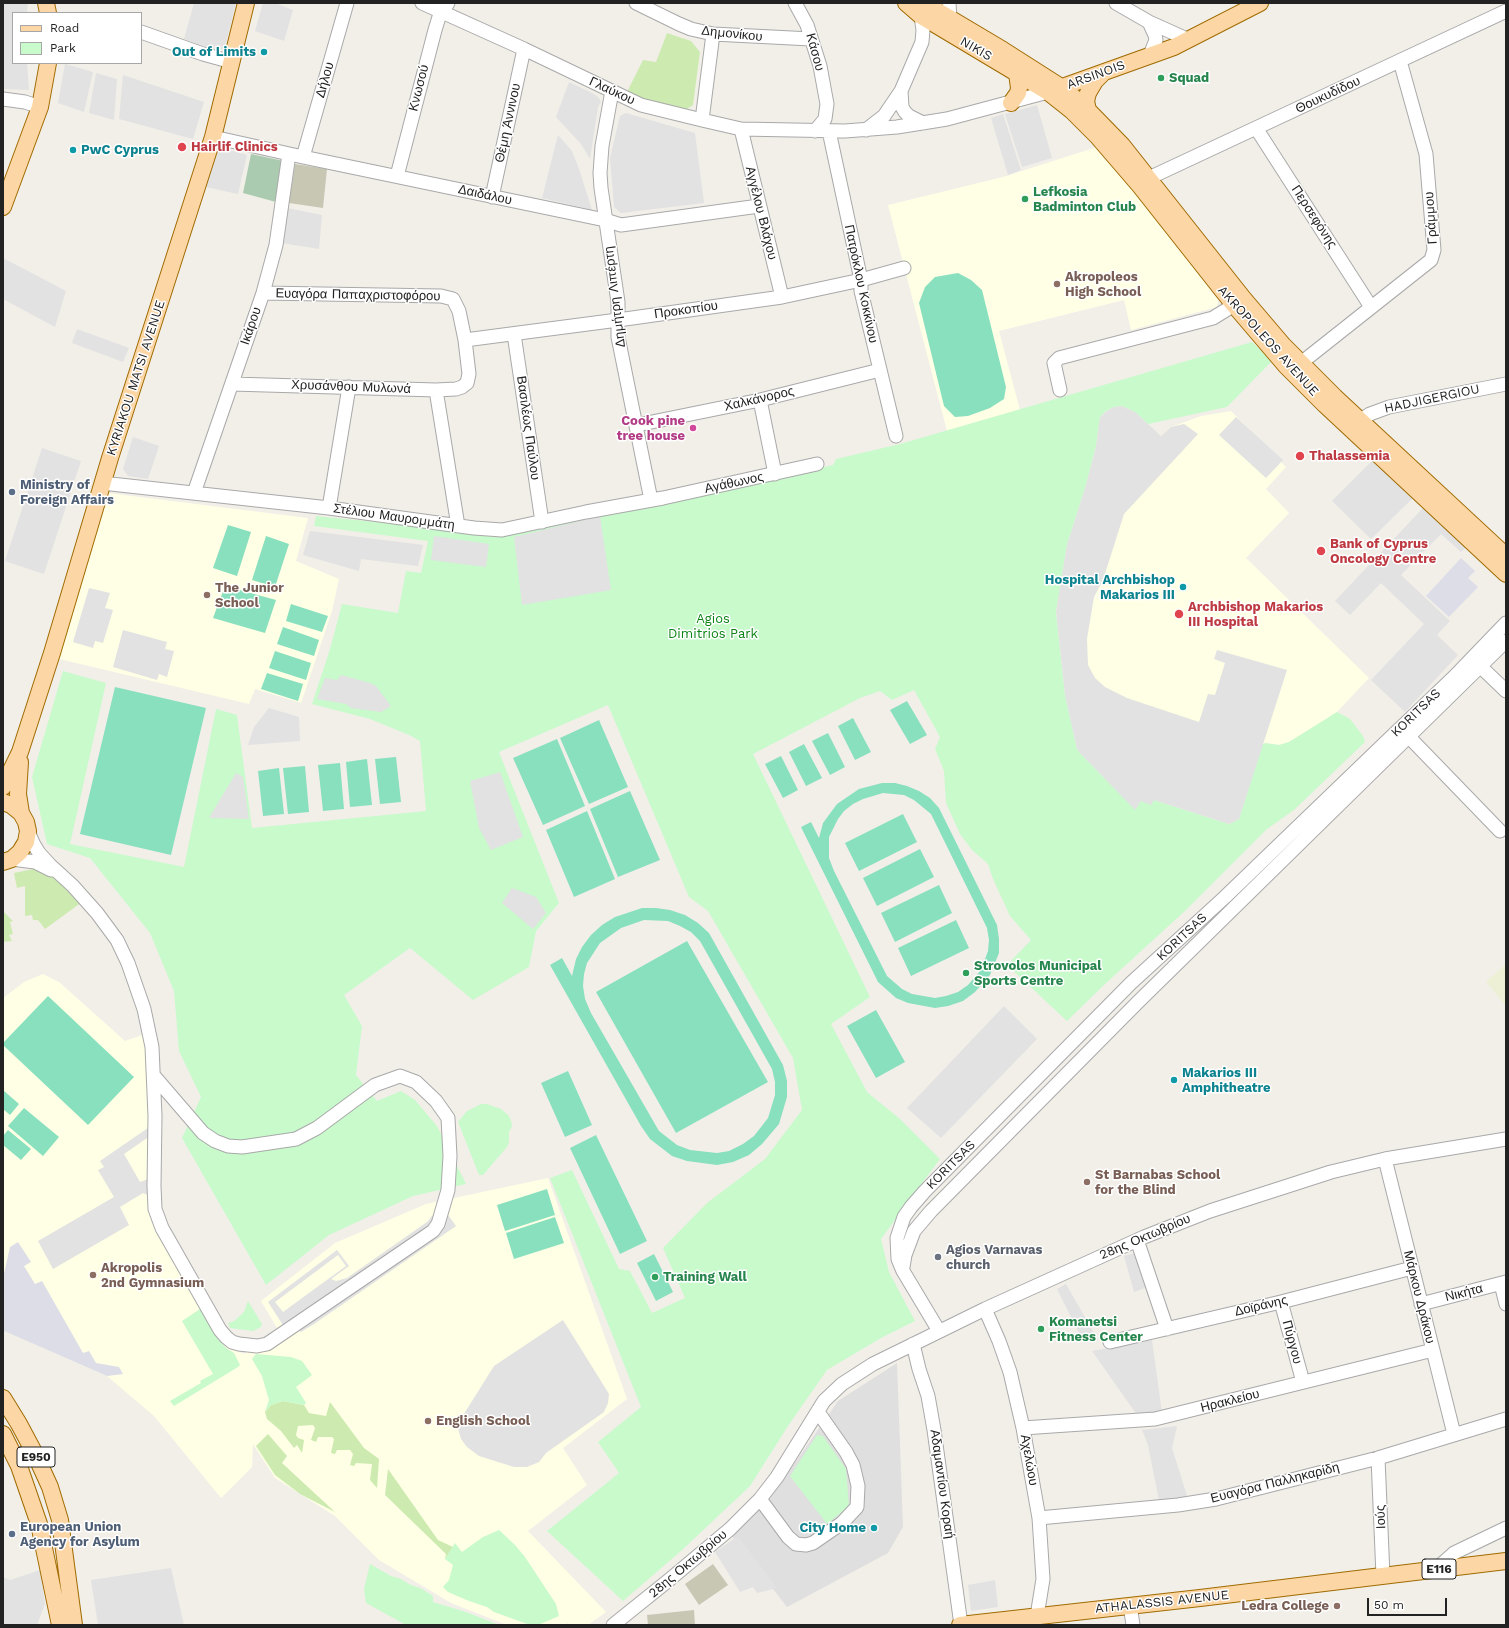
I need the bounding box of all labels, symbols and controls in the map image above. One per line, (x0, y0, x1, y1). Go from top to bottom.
legend (12, 12, 142, 64)
text: Road (50, 21, 79, 35)
street label: Δημονίκου (701, 23, 763, 45)
street label: Κάσου (802, 31, 828, 73)
street label: NIKIS (957, 34, 995, 64)
text: Park (50, 41, 76, 55)
place label: Out of Limits (172, 44, 256, 60)
marker: Out of Limits (259, 47, 269, 57)
street label: ARSINOIS (1065, 57, 1127, 93)
street label: Δήλου (312, 60, 338, 100)
street label: Κνωσού (406, 63, 432, 113)
place label: Squad (1169, 70, 1209, 86)
marker: Squad (1156, 73, 1166, 83)
street label: Θουκυδίδου (1293, 73, 1363, 117)
street label: Γλαύκου (587, 74, 637, 108)
street label: Θέμη Άννινου (492, 82, 524, 164)
place label: Hairlif Clinics (191, 139, 278, 155)
marker: Hairlif Clinics (176, 141, 188, 153)
place label: PwC Cyprus (81, 142, 159, 158)
marker: PwC Cyprus (68, 145, 78, 155)
street label: Αγγέλου Βλάχου (742, 165, 780, 261)
street label: Δαιδάλου (457, 182, 513, 208)
street label: Περσεφόνης (1288, 183, 1340, 251)
place label: Lefkosia Badminton Club (1033, 184, 1136, 215)
street label: Γράμμου (1421, 191, 1441, 245)
marker: Lefkosia Badminton Club (1020, 194, 1030, 204)
street label: Πατρόκλου Κοκκίνου (841, 223, 881, 345)
street label: Δημήτρη Λιπέρτη (601, 245, 629, 349)
place label: Akropoleos High School (1065, 269, 1141, 300)
marker: Akropoleos High School (1052, 279, 1062, 289)
street label: AKROPOLEOS AVENUE (1214, 283, 1322, 399)
street label: Ευαγόρα Παπαχριστοφόρου (275, 286, 441, 304)
street label: KYRIAKOU MATSI AVENUE (103, 298, 169, 458)
street label: Προκοπίου (653, 298, 719, 322)
street label: Ικάρου (237, 305, 265, 347)
street label: Βασιλέως Παύλου (513, 375, 543, 481)
street label: Χρυσάνθου Μυλωνά (291, 377, 411, 397)
street label: HADJIGERGIOU (1383, 381, 1481, 417)
street label: Χαλκάνορος (723, 383, 795, 415)
place label: Cook pine tree house (617, 413, 685, 444)
marker: Cook pine tree house (688, 423, 698, 433)
place label: Thalassemia (1309, 448, 1390, 464)
marker: Thalassemia (1294, 450, 1306, 462)
street label: Αγάθωνος (703, 469, 765, 497)
place label: Ministry of Foreign Affairs (20, 477, 114, 508)
marker: Ministry of Foreign Affairs (7, 487, 17, 497)
street label: Στέλιου Μαυρομμάτη (332, 501, 456, 533)
place label: Bank of Cyprus Oncology Centre (1330, 536, 1436, 567)
marker: Bank of Cyprus Oncology Centre (1315, 545, 1327, 557)
place label: Hospital Archbishop Makarios III (1045, 572, 1175, 603)
place label: The Junior School (215, 580, 284, 611)
marker: Hospital Archbishop Makarios III (1178, 582, 1188, 592)
marker: The Junior School (202, 590, 212, 600)
place label: Archbishop Makarios III Hospital (1188, 599, 1323, 630)
marker: Archbishop Makarios III Hospital (1173, 608, 1185, 620)
park label: Agios Dimitrios Park (668, 611, 758, 642)
street label: KORITSAS (1388, 686, 1444, 740)
street label: KORITSAS (1154, 910, 1210, 964)
place label: Strovolos Municipal Sports Centre (974, 958, 1102, 989)
marker: Strovolos Municipal Sports Centre (961, 968, 971, 978)
place label: Makarios III Amphitheatre (1182, 1065, 1270, 1096)
marker: Makarios III Amphitheatre (1169, 1075, 1179, 1085)
street label: KORITSAS (923, 1137, 979, 1193)
place label: St Barnabas School for the Blind (1095, 1167, 1220, 1198)
marker: St Barnabas School for the Blind (1082, 1177, 1092, 1187)
street label: 28ης Οκτωβρίου (1097, 1211, 1193, 1263)
place label: Agios Varnavas church (946, 1242, 1042, 1273)
street label: Μάρκου Δράκου (1400, 1249, 1438, 1345)
marker: Agios Varnavas church (933, 1252, 943, 1262)
place label: Akropolis 2nd Gymnasium (101, 1260, 204, 1291)
place label: Training Wall (663, 1269, 747, 1285)
marker: Akropolis 2nd Gymnasium (88, 1270, 98, 1280)
marker: Training Wall (650, 1272, 660, 1282)
street label: Νικήτα (1443, 1281, 1485, 1305)
street label: Δοϊράνης (1233, 1292, 1289, 1320)
place label: Komanetsi Fitness Center (1049, 1314, 1143, 1345)
street label: Πύργου (1279, 1318, 1305, 1366)
marker: Komanetsi Fitness Center (1036, 1324, 1046, 1334)
street label: Ηρακλείου (1199, 1386, 1261, 1416)
place label: English School (436, 1413, 530, 1429)
marker: English School (423, 1416, 433, 1426)
street label: Αδαμαντίου Κοραή (927, 1428, 957, 1540)
street label: Αχελώου (1017, 1433, 1041, 1487)
road number: E950 (17, 1447, 55, 1467)
street label: Ευαγόρα Παλληκαρίδη (1209, 1459, 1341, 1507)
street label: Ιούς (1373, 1505, 1389, 1529)
place label: European Union Agency for Asylum (20, 1519, 140, 1550)
place label: City Home (799, 1520, 866, 1536)
marker: City Home (869, 1523, 879, 1533)
street label: 28ης Οκτωβρίου (646, 1527, 730, 1601)
marker: European Union Agency for Asylum (7, 1529, 17, 1539)
road number: E116 (1422, 1559, 1456, 1579)
street label: ATHALASSIS AVENUE (1094, 1587, 1230, 1617)
scale bar (1369, 1590, 1449, 1616)
place label: Ledra College (1241, 1598, 1329, 1614)
text: 50 m (1374, 1598, 1404, 1612)
marker: Ledra College (1332, 1601, 1342, 1611)

